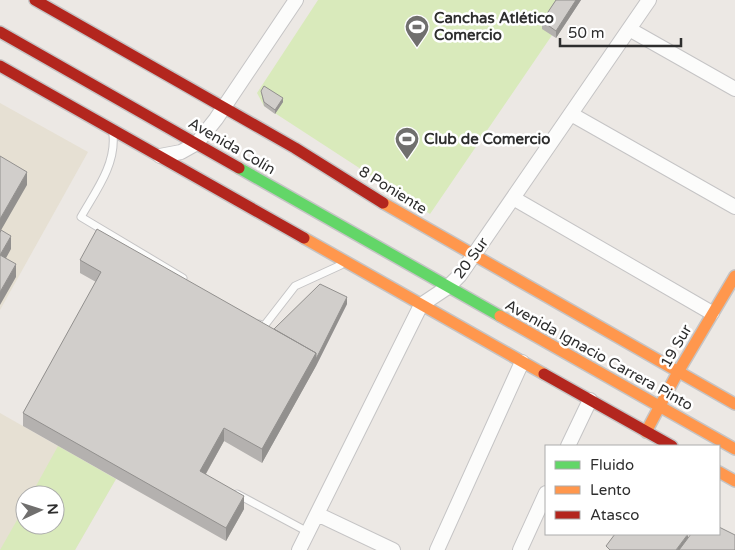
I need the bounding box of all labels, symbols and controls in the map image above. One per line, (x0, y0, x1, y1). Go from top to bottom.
place label: Canchas Atlético Comercio (434, 9, 554, 44)
sports icon: Canchas Atlético Comercio (404, 14, 430, 48)
scale bar (560, 15, 681, 47)
text: 50 m (568, 24, 605, 42)
street label: Avenida Colín (185, 114, 279, 178)
sports icon: Club de Comercio (394, 126, 420, 160)
place label: Club de Comercio (424, 130, 550, 148)
street label: 8 Poniente (356, 162, 430, 218)
street label: 20 Sur (450, 234, 492, 282)
street label: Avenida Ignacio Carrera Pinto (502, 296, 696, 414)
street label: 19 Sur (657, 321, 696, 371)
legend (545, 445, 720, 535)
text: Fluido (590, 456, 634, 474)
text: Lento (590, 481, 631, 499)
north arrow (15, 485, 65, 535)
text: N (44, 503, 61, 515)
text: Atasco (590, 506, 639, 524)

